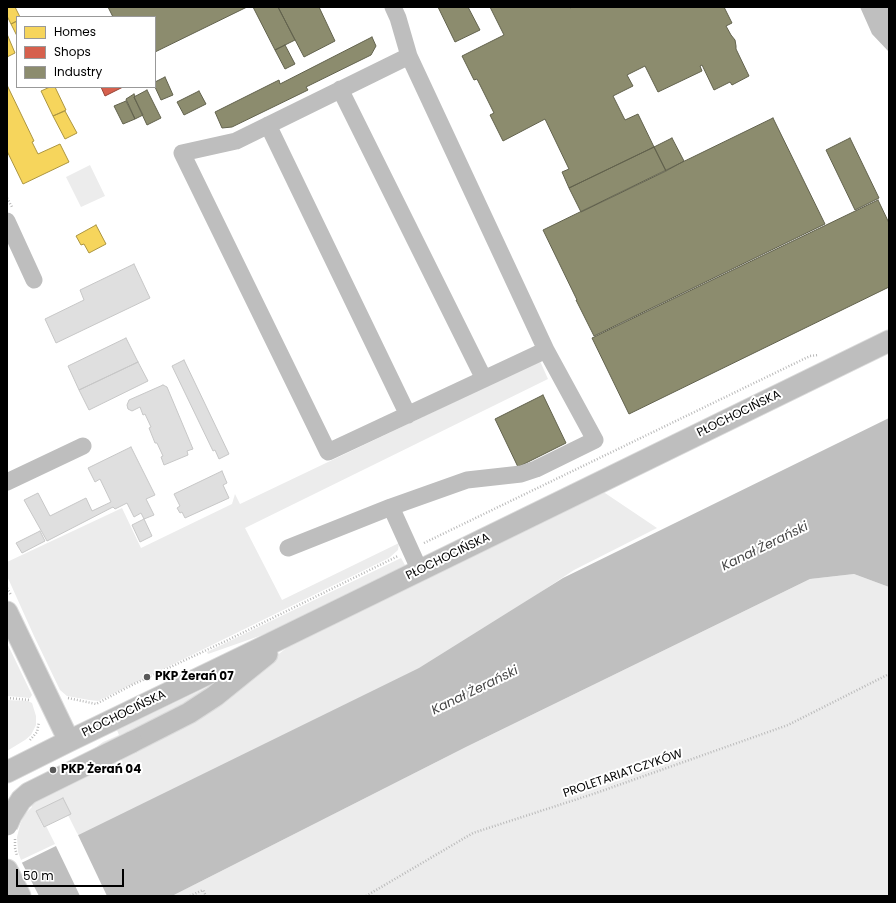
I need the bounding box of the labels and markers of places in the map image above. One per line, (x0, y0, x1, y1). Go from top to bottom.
place label: PKP Żerań 07 (155, 670, 234, 684)
marker: PKP Żerań 07 (142, 672, 152, 682)
place label: PKP Żerań 04 (61, 763, 141, 777)
marker: PKP Żerań 04 (48, 765, 58, 775)

